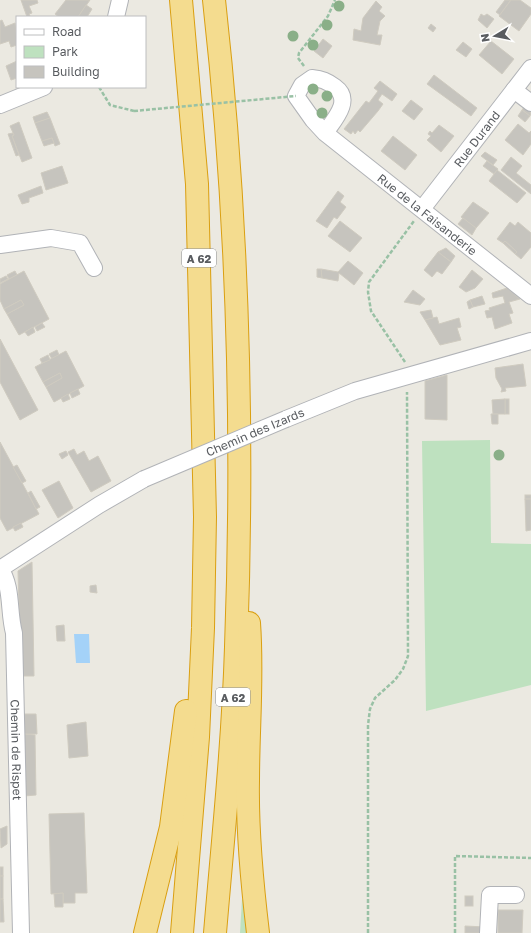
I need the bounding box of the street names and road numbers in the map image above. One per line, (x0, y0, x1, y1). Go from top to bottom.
street label: Rue Durand (450, 108, 503, 170)
street label: Rue de la Faisanderie (375, 170, 480, 258)
road number: A 62 (182, 249, 216, 267)
street label: Chemin des Izards (204, 405, 306, 459)
road number: A 62 (216, 688, 250, 706)
street label: Chemin de Rispet (8, 699, 25, 801)

